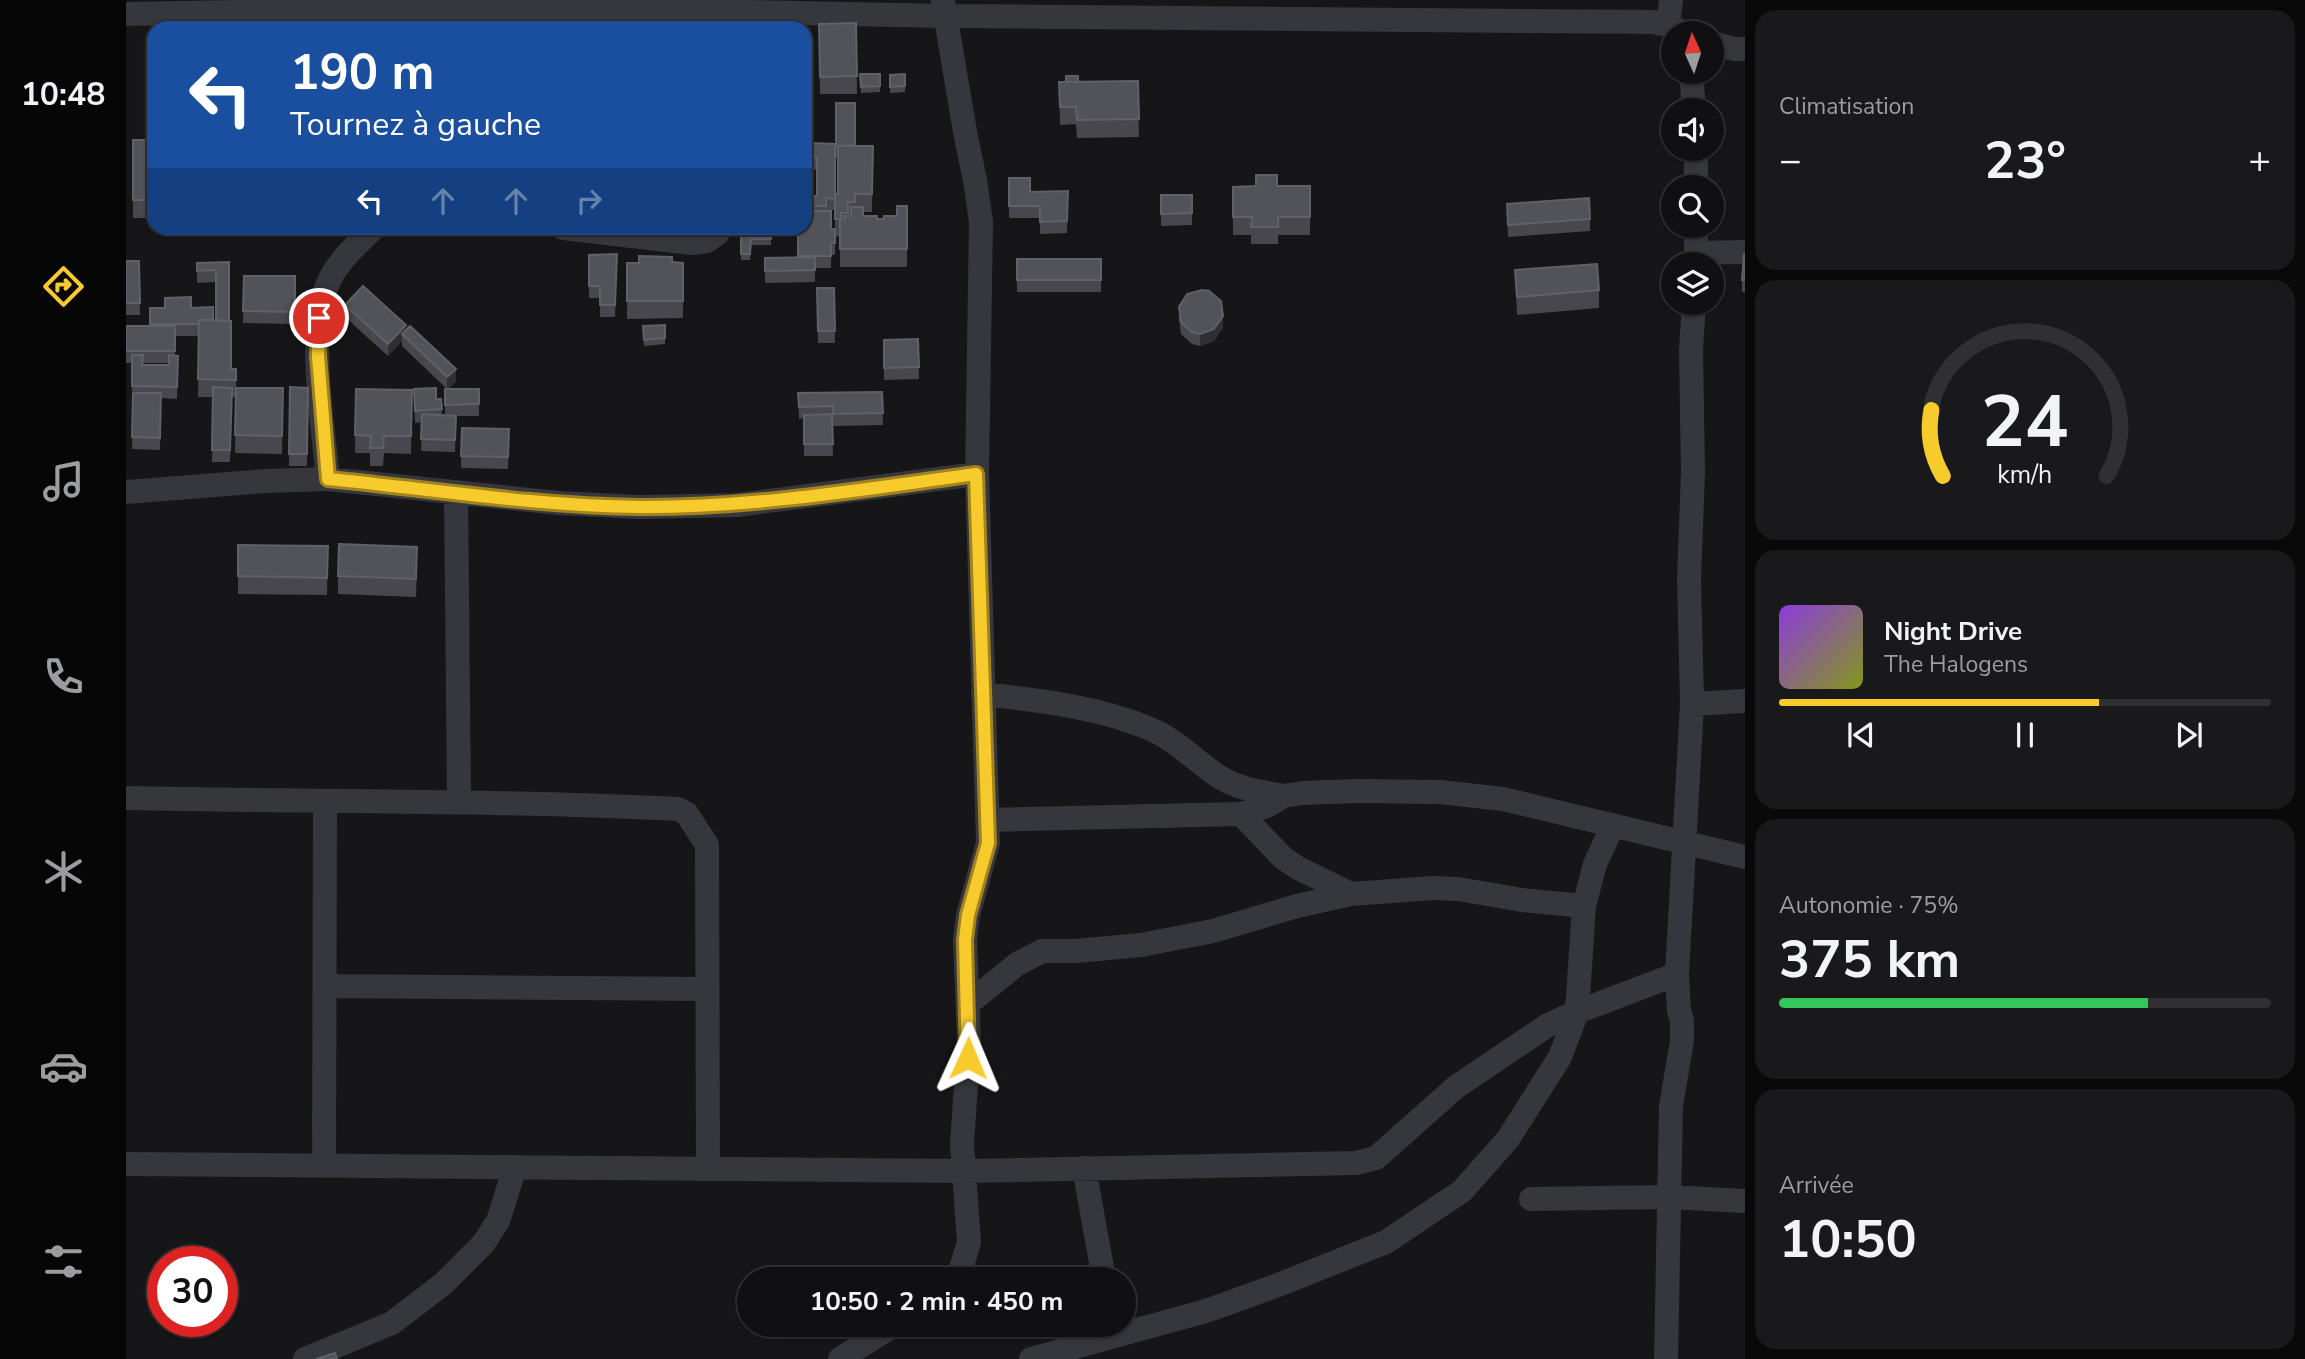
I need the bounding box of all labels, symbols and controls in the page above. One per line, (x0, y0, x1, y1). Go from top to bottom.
north arrow (1661, 21, 1724, 84)
map controls (1661, 21, 1724, 315)
text: 190 m (290, 39, 434, 106)
icon: left (175, 49, 266, 140)
text: 10:48 (21, 73, 105, 116)
text: Climatisation (1779, 91, 1914, 122)
button: sound (1661, 98, 1724, 161)
text: Tournez à gauche (290, 103, 541, 146)
text: 23° (1984, 125, 2066, 196)
text: − (1779, 135, 1802, 186)
text: + (2248, 135, 2271, 186)
button: search (1661, 175, 1724, 238)
icon: left (351, 182, 389, 220)
icon: ahead (424, 182, 462, 220)
icon: ahead (497, 182, 535, 220)
icon: right (570, 182, 608, 220)
button: layers (1661, 252, 1724, 315)
icon: directions (39, 262, 88, 311)
pin (289, 288, 349, 348)
icon: arrive (300, 299, 338, 337)
text: 24 (1981, 372, 2069, 472)
icon: music (39, 457, 88, 506)
text: km/h (1997, 457, 2053, 491)
text: Night Drive (1884, 614, 2022, 649)
text: The Halogens (1884, 649, 2028, 680)
icon: phone (39, 652, 88, 701)
icon: previous (1842, 716, 1880, 754)
icon: pause (2006, 716, 2044, 754)
icon: next (2170, 716, 2208, 754)
icon: climate (39, 847, 88, 896)
text: Autonomie · 75% (1779, 890, 1959, 921)
text: 375 km (1779, 924, 1960, 995)
position arrow (931, 1021, 1005, 1095)
icon: car (39, 1042, 88, 1091)
text: Arrivée (1779, 1170, 1854, 1201)
text: 10:50 (1779, 1204, 1917, 1275)
icon: filters (39, 1237, 88, 1286)
speed limit sign: 30 (147, 1246, 238, 1337)
text: 10:50 · 2 min · 450 m (810, 1284, 1063, 1319)

